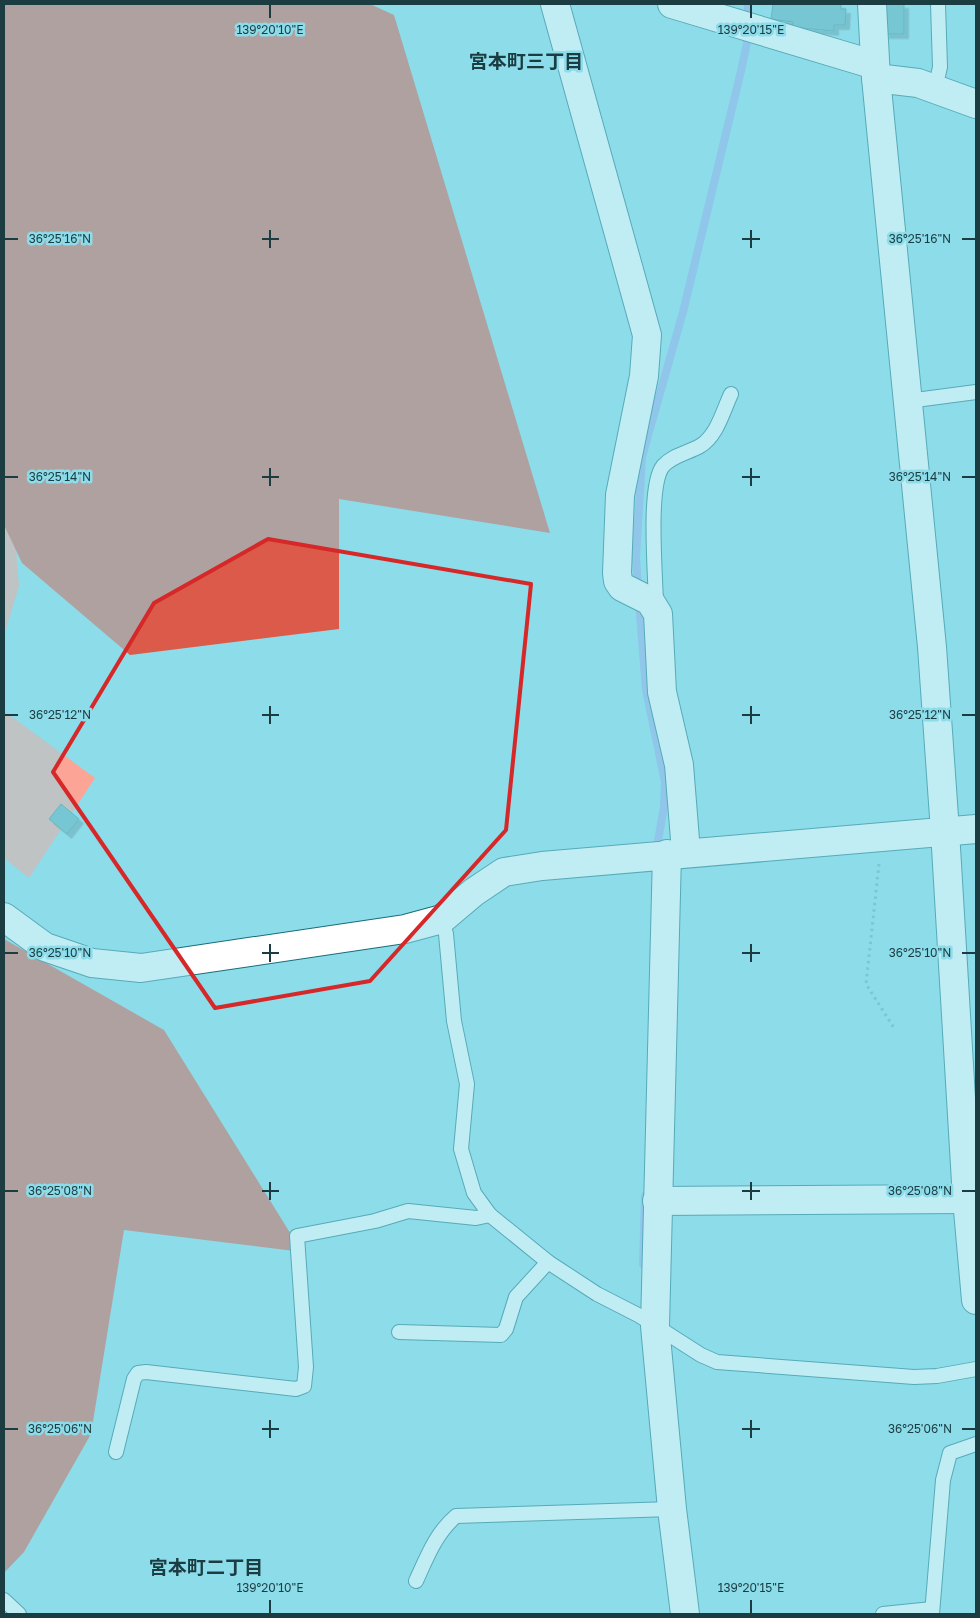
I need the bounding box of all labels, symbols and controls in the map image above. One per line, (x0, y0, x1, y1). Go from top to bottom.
text: 139°20'10"E (236, 22, 304, 37)
text: 139°20'15"E (718, 22, 784, 37)
district label: 宮本町三丁目 (469, 49, 583, 72)
text: 36°25'16"N (29, 231, 91, 246)
text: 36°25'16"N (889, 231, 951, 246)
text: 36°25'14"N (29, 469, 91, 484)
text: 36°25'14"N (889, 469, 951, 484)
text: 36°25'12"N (29, 707, 91, 722)
text: 36°25'12"N (889, 707, 951, 722)
text: 36°25'10"N (29, 945, 91, 960)
text: 36°25'10"N (889, 945, 951, 960)
text: 36°25'08"N (28, 1183, 92, 1198)
text: 36°25'08"N (888, 1183, 952, 1198)
text: 36°25'06"N (28, 1421, 92, 1436)
text: 36°25'06"N (888, 1421, 952, 1436)
district label: 宮本町二丁目 (149, 1555, 263, 1578)
text: 139°20'10"E (236, 1580, 304, 1595)
text: 139°20'15"E (718, 1580, 784, 1595)

